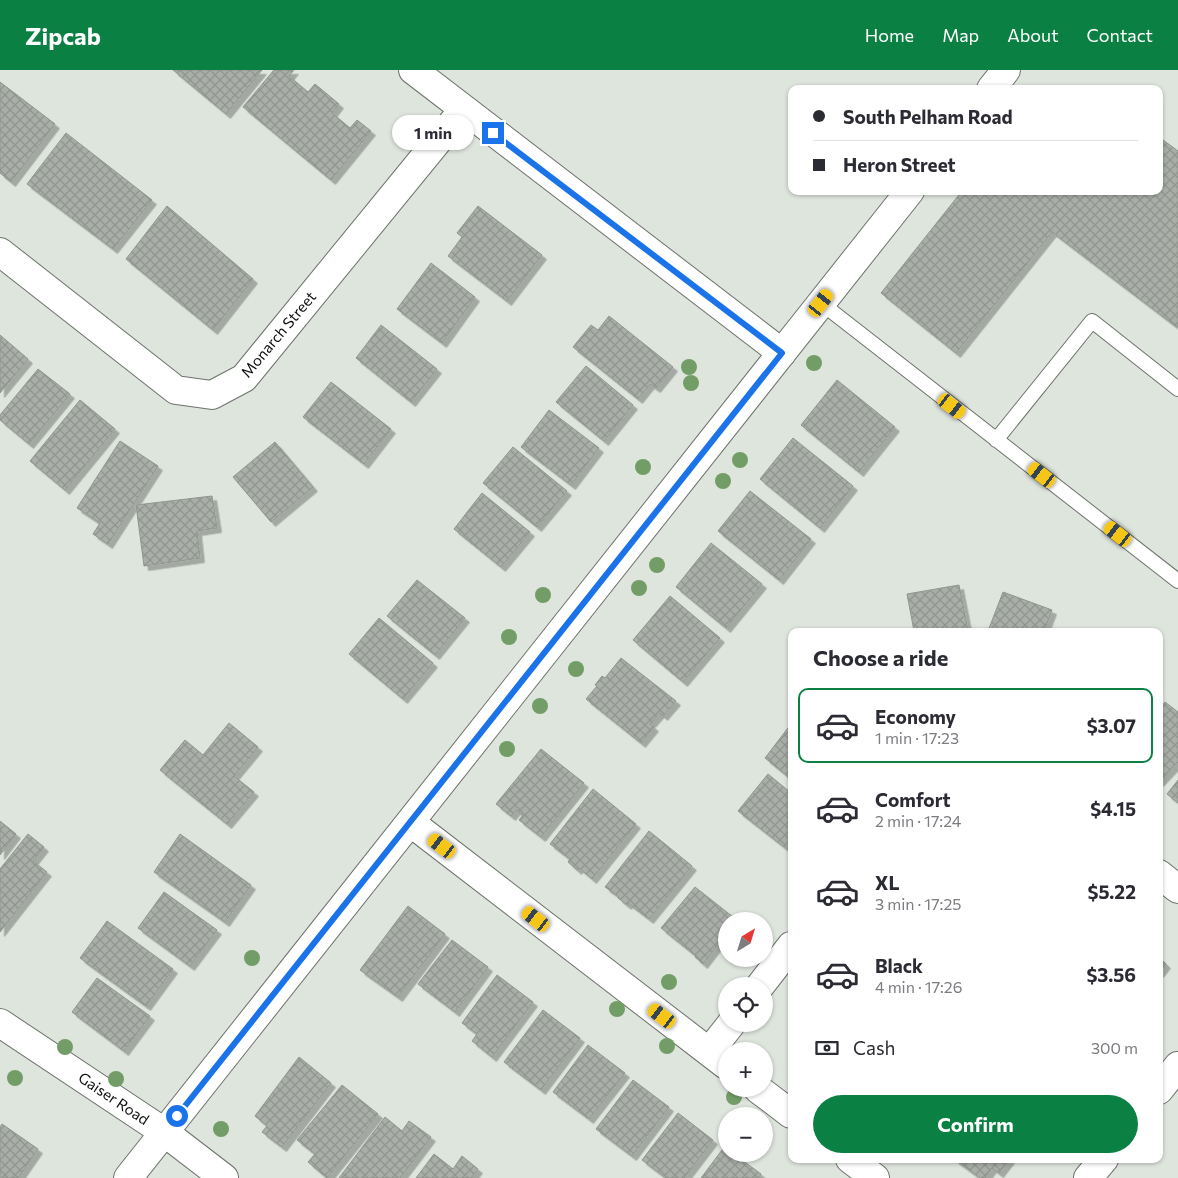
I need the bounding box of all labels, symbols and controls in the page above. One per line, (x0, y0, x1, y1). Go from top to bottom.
text: Zipcab (25, 21, 101, 50)
text: Home (865, 24, 914, 46)
text: Map (942, 24, 979, 46)
text: About (1007, 24, 1059, 46)
text: Contact (1087, 24, 1153, 46)
text: South Pelham Road (843, 105, 1013, 128)
callout: 1 min (393, 116, 476, 150)
route end (482, 122, 504, 144)
text: 1 min (414, 123, 452, 142)
text: Heron Street (843, 153, 956, 176)
street label: Monarch Street (237, 287, 319, 381)
car (805, 287, 836, 319)
car (935, 391, 968, 421)
car (1025, 460, 1058, 490)
car (1101, 519, 1134, 549)
text: Choose a ride (813, 644, 948, 671)
icon: car (815, 703, 860, 748)
text: Economy (875, 705, 956, 728)
text: $3.07 (1087, 714, 1136, 737)
text: 1 min · 17:23 (875, 728, 959, 747)
icon: car (815, 786, 860, 831)
text: Comfort (875, 788, 951, 811)
text: $4.15 (1090, 797, 1136, 820)
text: 2 min · 17:24 (875, 811, 961, 830)
car (425, 831, 458, 861)
icon: car (815, 869, 860, 914)
text: XL (875, 871, 900, 894)
text: $5.22 (1088, 880, 1136, 903)
text: 3 min · 17:25 (875, 894, 961, 913)
car (519, 904, 552, 934)
north arrow (718, 912, 772, 968)
map controls (718, 912, 773, 1162)
icon: car (815, 952, 860, 997)
text: Black (875, 954, 923, 977)
text: $3.56 (1086, 963, 1136, 986)
button: locate (718, 977, 773, 1032)
text: 4 min · 17:26 (875, 977, 962, 996)
car (645, 1001, 678, 1031)
icon: cash (813, 1034, 841, 1062)
text: Cash (853, 1036, 895, 1059)
text: 300 m (1091, 1038, 1138, 1057)
button: + (718, 1042, 773, 1097)
street label: Gaiser Road (75, 1068, 153, 1128)
button: Confirm (813, 1095, 1138, 1153)
route start (166, 1105, 188, 1127)
button: − (718, 1107, 773, 1162)

